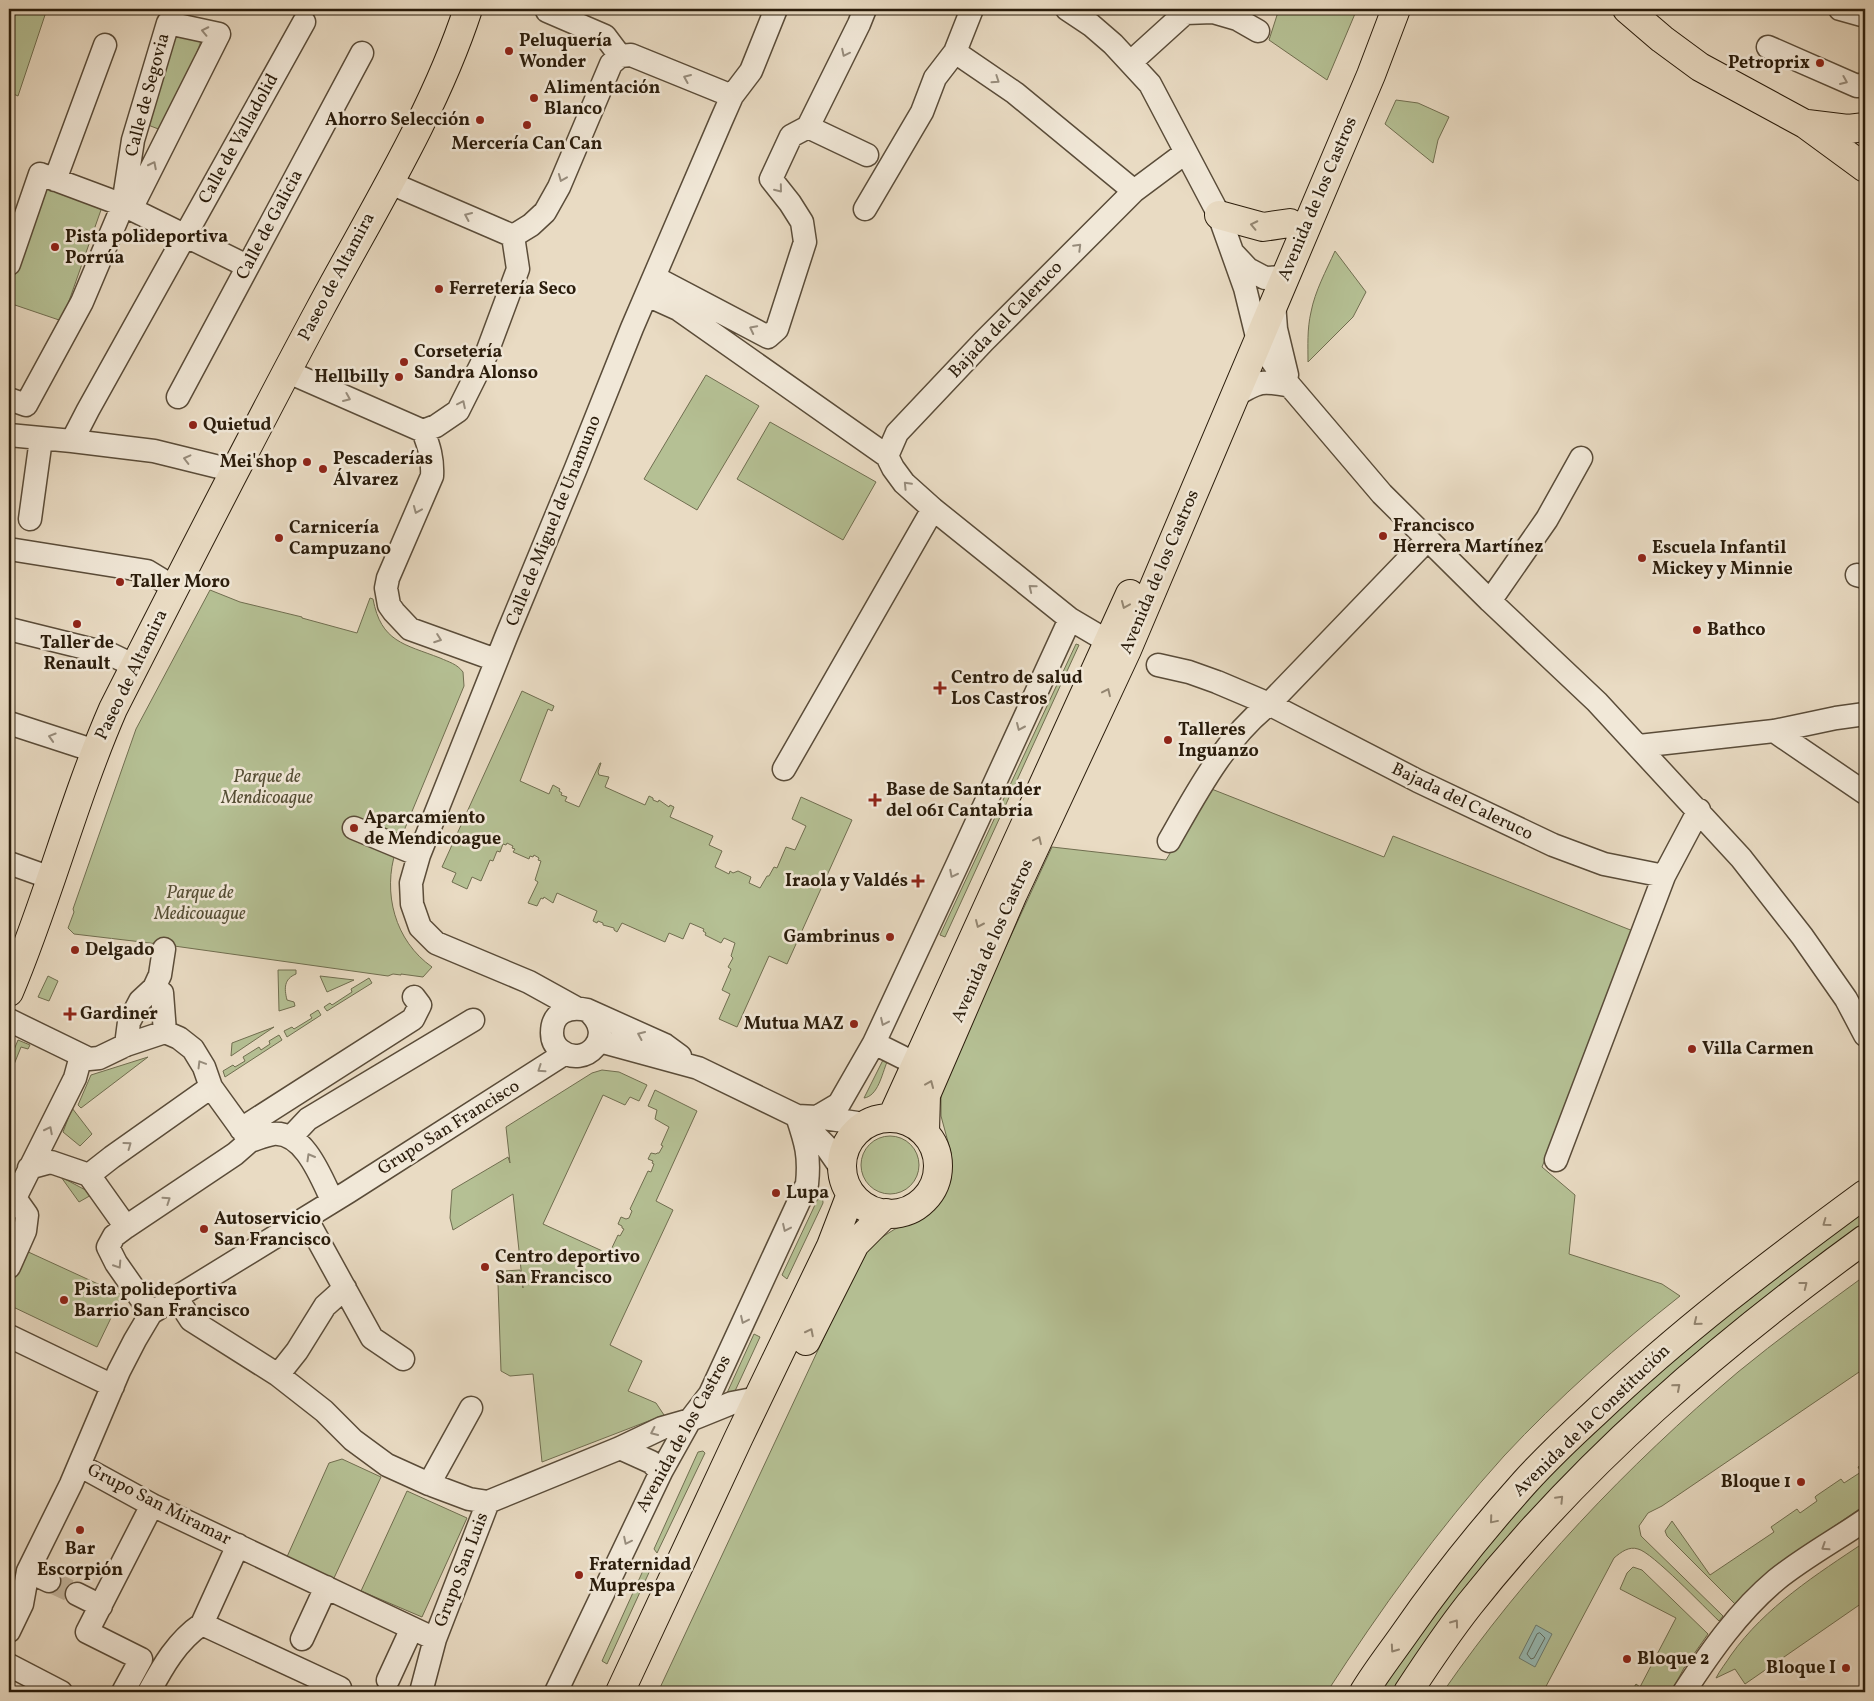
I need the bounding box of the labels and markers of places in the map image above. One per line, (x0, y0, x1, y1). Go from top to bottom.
place label: Peluquería Wonder (519, 29, 612, 75)
marker: Peluquería Wonder (503, 45, 515, 57)
place label: Petroprix (1728, 51, 1810, 76)
marker: Petroprix (1814, 57, 1826, 69)
place label: Alimentación Blanco (544, 76, 661, 122)
marker: Alimentación Blanco (528, 92, 540, 104)
place label: Ahorro Selección (325, 108, 470, 133)
marker: Ahorro Selección (474, 114, 486, 126)
marker: Mercería Can Can (521, 119, 533, 131)
place label: Mercería Can Can (452, 132, 603, 157)
place label: Pista polideportiva Porrúa (65, 225, 228, 271)
marker: Pista polideportiva Porrúa (49, 241, 61, 253)
place label: Ferretería Seco (449, 277, 576, 302)
marker: Ferretería Seco (433, 283, 445, 295)
place label: Corsetería Sandra Alonso (414, 340, 538, 386)
marker: Corsetería Sandra Alonso (398, 356, 410, 368)
place label: Hellbilly (314, 365, 389, 390)
marker: Hellbilly (393, 371, 405, 383)
place label: Quietud (203, 413, 271, 438)
marker: Quietud (187, 419, 199, 431)
place label: Pescaderías Álvarez (333, 447, 433, 493)
place label: Mei'shop (220, 450, 297, 475)
marker: Mei'shop (301, 456, 313, 468)
marker: Pescaderías Álvarez (317, 463, 329, 475)
place label: Francisco Herrera Martínez (1393, 514, 1543, 560)
place label: Carnicería Campuzano (289, 516, 391, 562)
marker: Francisco Herrera Martínez (1377, 530, 1389, 542)
marker: Carnicería Campuzano (273, 532, 285, 544)
place label: Escuela Infantil Mickey y Minnie (1652, 536, 1793, 582)
marker: Escuela Infantil Mickey y Minnie (1636, 552, 1648, 564)
place label: Taller Moro (130, 570, 230, 595)
marker: Taller Moro (114, 576, 126, 588)
marker: Taller de Renault (71, 618, 83, 630)
place label: Bathco (1707, 618, 1766, 643)
marker: Bathco (1691, 624, 1703, 636)
place label: Taller de Renault (40, 631, 114, 677)
place label: Centro de salud Los Castros (951, 666, 1083, 712)
marker: Centro de salud Los Castros (933, 681, 947, 695)
place label: Talleres Inguanzo (1178, 718, 1259, 764)
marker: Talleres Inguanzo (1162, 734, 1174, 746)
place label: Base de Santander del 061 Cantabria (886, 778, 1042, 824)
marker: Base de Santander del 061 Cantabria (868, 793, 882, 807)
place label: Aparcamiento de Mendicoague (364, 806, 501, 852)
marker: Aparcamiento de Mendicoague (348, 822, 360, 834)
place label: Iraola y Valdés (785, 869, 908, 894)
marker: Iraola y Valdés (912, 875, 924, 887)
place label: Gambrinus (783, 925, 880, 950)
marker: Gambrinus (884, 931, 896, 943)
place label: Delgado (85, 938, 155, 963)
marker: Delgado (69, 944, 81, 956)
place label: Gardiner (80, 1002, 158, 1027)
marker: Gardiner (64, 1008, 76, 1020)
place label: Mutua MAZ (744, 1012, 844, 1037)
marker: Mutua MAZ (848, 1018, 860, 1030)
place label: Villa Carmen (1702, 1037, 1814, 1062)
marker: Villa Carmen (1686, 1043, 1698, 1055)
place label: Lupa (786, 1181, 829, 1206)
marker: Lupa (770, 1187, 782, 1199)
place label: Autoservicio San Francisco (214, 1207, 331, 1253)
marker: Autoservicio San Francisco (198, 1223, 210, 1235)
place label: Centro deportivo San Francisco (495, 1245, 640, 1291)
marker: Centro deportivo San Francisco (479, 1261, 491, 1273)
place label: Pista polideportiva Barrio San Francisco (74, 1278, 250, 1324)
marker: Pista polideportiva Barrio San Francisco (58, 1294, 70, 1306)
place label: Bloque 1 (1721, 1470, 1791, 1495)
marker: Bloque 1 (1795, 1476, 1807, 1488)
marker: Bar Escorpión (74, 1524, 86, 1536)
place label: Bar Escorpión (37, 1537, 123, 1583)
place label: Fraternidad Muprespa (589, 1553, 691, 1599)
marker: Fraternidad Muprespa (573, 1569, 585, 1581)
place label: Bloque 2 (1637, 1647, 1709, 1672)
marker: Bloque 2 (1621, 1653, 1633, 1665)
place label: Bloque I (1766, 1656, 1836, 1681)
marker: Bloque I (1840, 1662, 1852, 1674)

